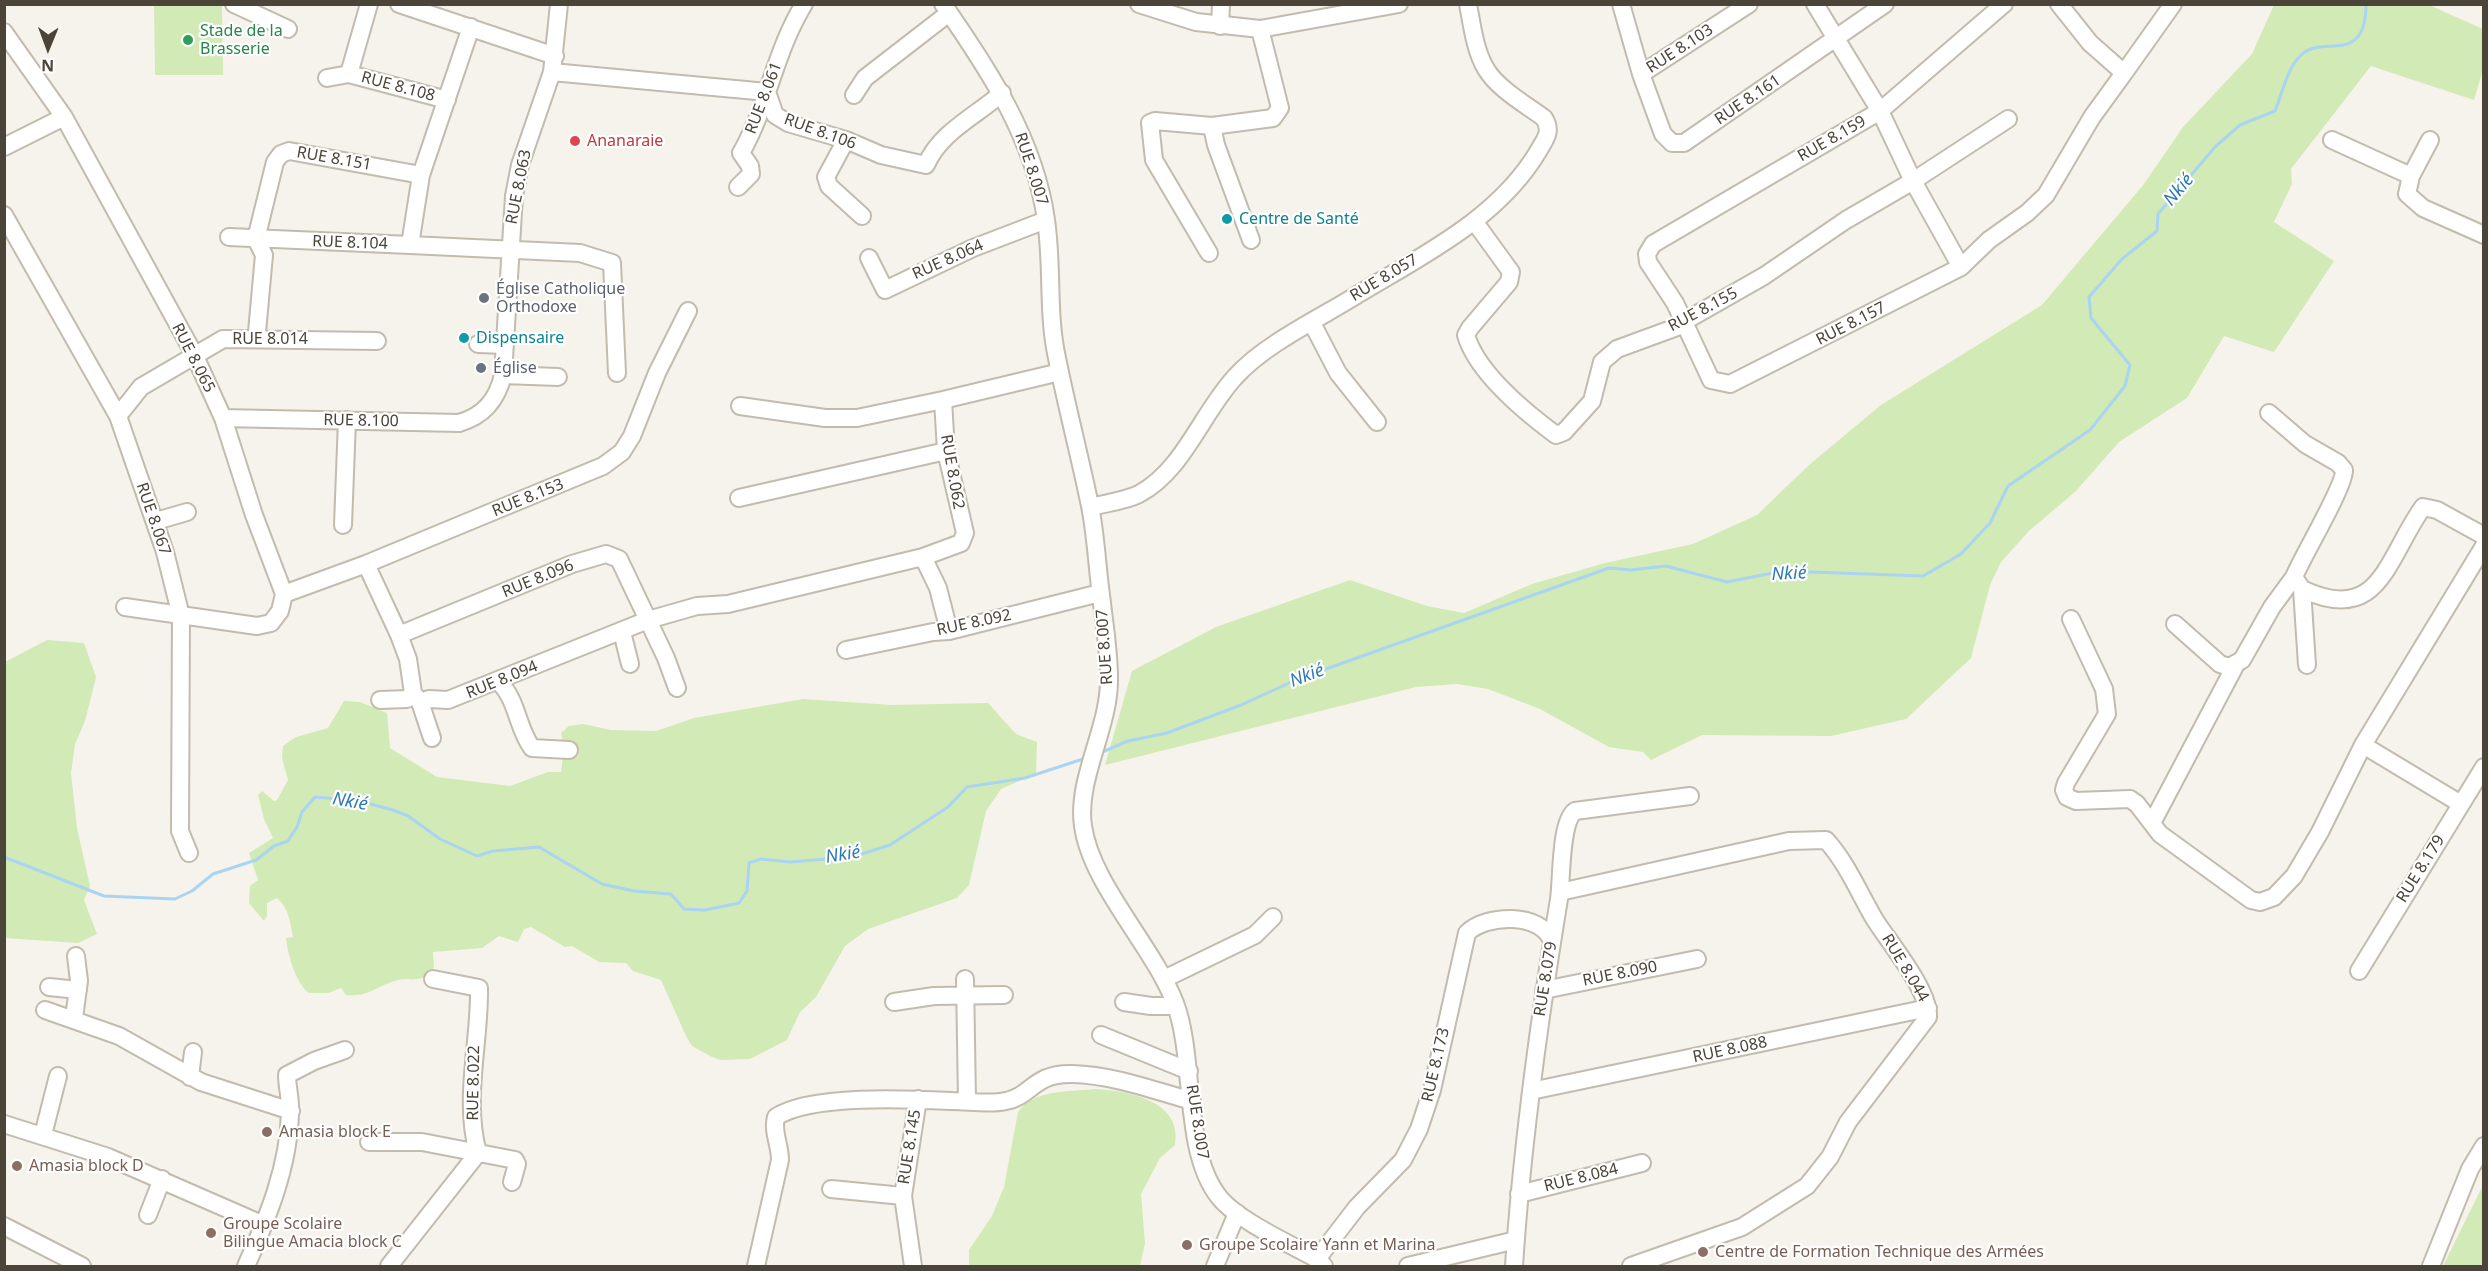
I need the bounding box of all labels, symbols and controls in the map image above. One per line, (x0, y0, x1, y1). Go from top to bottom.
north arrow (18, 18, 78, 78)
street label: RUE 8.103 (1643, 20, 1717, 78)
place label: Stade de la Brasserie (200, 21, 283, 59)
marker: Stade de la Brasserie (181, 33, 195, 47)
text: N (41, 55, 54, 77)
street label: RUE 8.061 (741, 59, 787, 137)
street label: RUE 8.108 (359, 68, 437, 106)
street label: RUE 8.161 (1711, 71, 1785, 129)
street label: RUE 8.106 (781, 110, 859, 154)
street label: RUE 8.159 (1794, 112, 1870, 166)
street label: RUE 8.007 (1010, 130, 1052, 208)
place label: Ananaraie (587, 131, 663, 151)
marker: Ananaraie (568, 134, 582, 148)
street label: RUE 8.151 (295, 143, 373, 175)
street label: RUE 8.063 (502, 148, 536, 226)
water label: Nkié (2159, 170, 2199, 210)
place label: Centre de Santé (1239, 209, 1359, 229)
marker: Centre de Santé (1220, 212, 1234, 226)
street label: RUE 8.104 (312, 232, 388, 254)
street label: RUE 8.064 (910, 236, 986, 284)
street label: RUE 8.057 (1347, 250, 1421, 306)
place label: Église Catholique Orthodoxe (496, 279, 625, 317)
street label: RUE 8.155 (1665, 284, 1741, 336)
marker: Église Catholique Orthodoxe (477, 291, 491, 305)
street label: RUE 8.157 (1813, 298, 1889, 350)
street label: RUE 8.065 (167, 320, 219, 396)
place label: Dispensaire (476, 328, 564, 348)
street label: RUE 8.014 (232, 329, 308, 349)
marker: Dispensaire (457, 331, 471, 345)
place label: Église (493, 358, 537, 378)
marker: Église (474, 361, 488, 375)
street label: RUE 8.100 (323, 411, 399, 431)
street label: RUE 8.062 (936, 433, 968, 511)
street label: RUE 8.153 (489, 475, 567, 521)
street label: RUE 8.067 (132, 480, 174, 558)
street label: RUE 8.096 (499, 556, 577, 602)
water label: Nkié (1771, 562, 1807, 586)
street label: RUE 8.092 (935, 606, 1013, 640)
street label: RUE 8.007 (1093, 609, 1117, 685)
street label: RUE 8.094 (463, 657, 541, 703)
water label: Nkié (1287, 660, 1327, 692)
water label: Nkié (331, 788, 369, 816)
street label: RUE 8.179 (2393, 832, 2449, 906)
water label: Nkié (824, 842, 862, 868)
street label: RUE 8.044 (1877, 931, 1933, 1005)
street label: RUE 8.079 (1531, 940, 1561, 1018)
street label: RUE 8.090 (1581, 957, 1659, 991)
street label: RUE 8.173 (1418, 1026, 1454, 1104)
street label: RUE 8.088 (1691, 1033, 1769, 1067)
street label: RUE 8.022 (464, 1045, 484, 1121)
street label: RUE 8.007 (1182, 1083, 1212, 1161)
street label: RUE 8.145 (895, 1108, 925, 1186)
place label: Amasia block E (279, 1122, 391, 1142)
marker: Amasia block E (260, 1125, 274, 1139)
place label: Amasia block D (29, 1156, 144, 1176)
marker: Amasia block D (10, 1159, 24, 1173)
street label: RUE 8.084 (1542, 1160, 1620, 1196)
place label: Groupe Scolaire Bilingue Amacia block C (223, 1214, 402, 1252)
marker: Groupe Scolaire Bilingue Amacia block C (204, 1226, 218, 1240)
place label: Groupe Scolaire Yann et Marina (1199, 1235, 1436, 1255)
marker: Groupe Scolaire Yann et Marina (1180, 1238, 1194, 1252)
place label: Centre de Formation Technique des Armées (1715, 1242, 2044, 1262)
marker: Centre de Formation Technique des Armées (1696, 1245, 1710, 1259)

